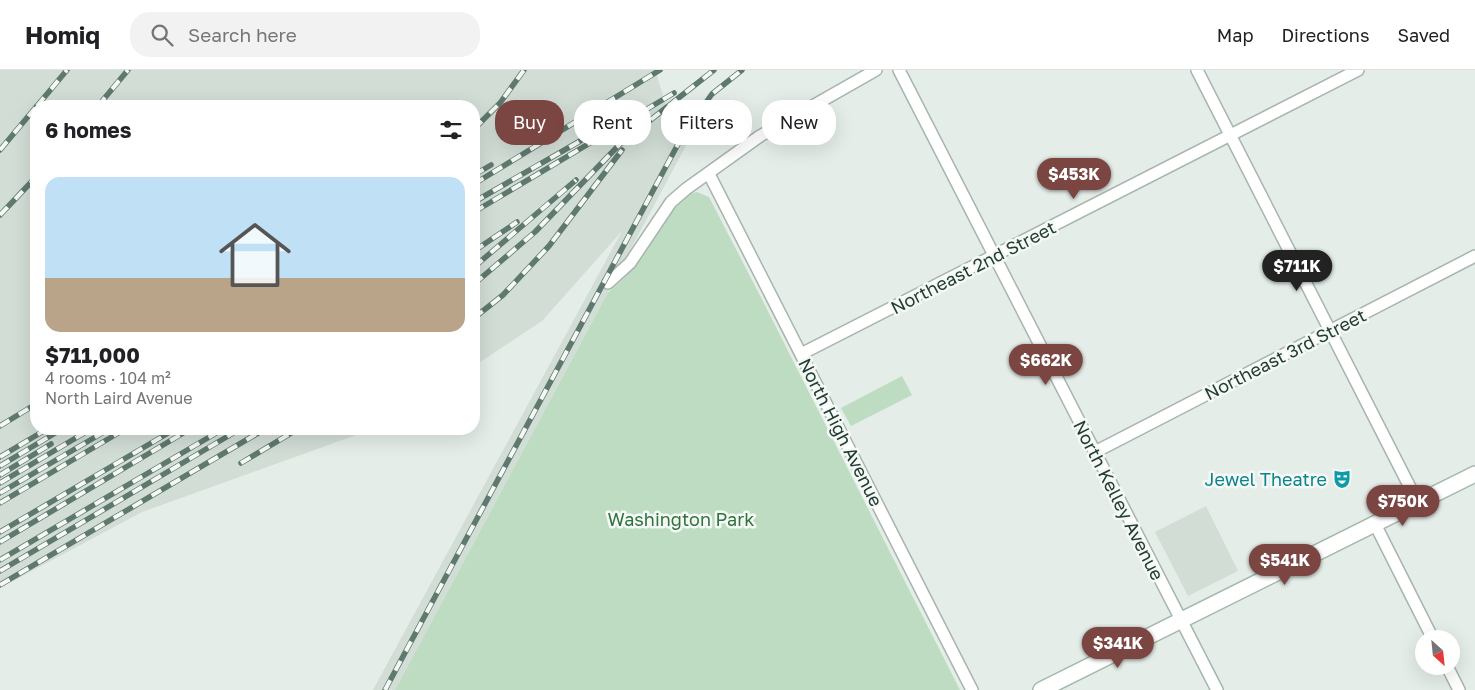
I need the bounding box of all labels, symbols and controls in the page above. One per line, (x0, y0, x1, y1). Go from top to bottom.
search box (130, 12, 480, 57)
text: Homiq (25, 20, 100, 49)
icon: search (148, 21, 176, 49)
text: Search here (188, 23, 297, 46)
text: Map (1217, 24, 1253, 46)
text: Directions (1281, 24, 1369, 46)
text: Saved (1397, 24, 1450, 46)
chip: Buy (495, 100, 564, 145)
chip: Rent (574, 100, 651, 145)
chip: Filters (661, 100, 752, 145)
chip: New (762, 100, 836, 145)
icon: filters (437, 116, 465, 144)
text: 6 homes (45, 117, 131, 143)
pin: $453K (1039, 158, 1109, 200)
text: $453K (1048, 164, 1100, 184)
icon: home (210, 210, 300, 300)
street label: Northeast 2nd Street (887, 216, 1059, 318)
pin: $711K (1262, 250, 1332, 292)
text: $711K (1273, 256, 1321, 276)
street label: Northeast 3rd Street (1201, 304, 1369, 404)
text: $711,000 (45, 342, 140, 368)
pin: $662K (1011, 344, 1081, 386)
text: $662K (1020, 350, 1072, 370)
street label: North High Avenue (794, 354, 888, 510)
text: 4 rooms · 104 m² (45, 368, 171, 388)
text: North Laird Avenue (45, 388, 193, 408)
street label: North Kelley Avenue (1069, 416, 1169, 584)
place label: Jewel Theatre (1205, 468, 1327, 490)
theatre icon: Jewel Theatre (1331, 468, 1353, 490)
pin: $750K (1368, 484, 1438, 527)
text: $750K (1377, 491, 1429, 511)
park label: Washington Park (608, 508, 754, 530)
pin: $541K (1250, 544, 1320, 586)
text: $541K (1260, 550, 1310, 570)
pin: $341K (1083, 626, 1153, 669)
north arrow (1415, 630, 1460, 675)
map controls (1415, 630, 1460, 675)
text: $341K (1093, 633, 1143, 653)

